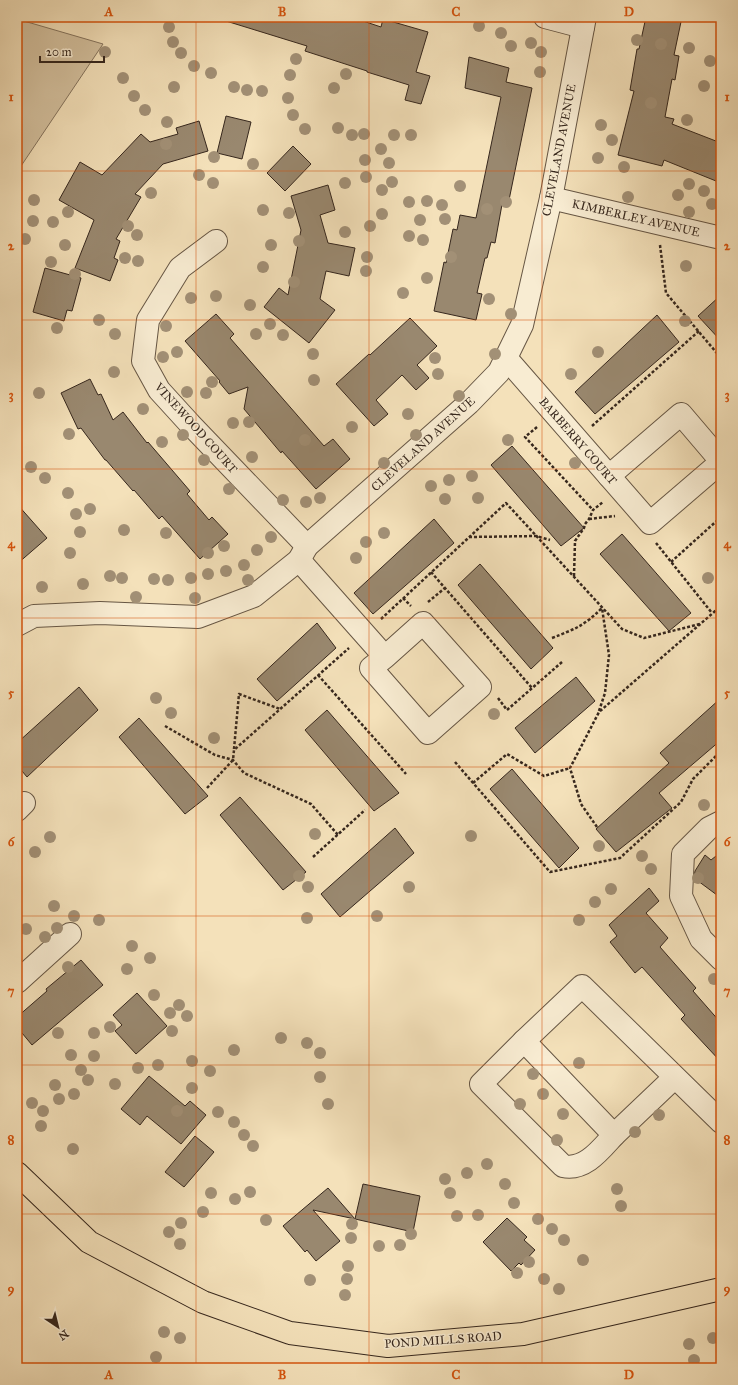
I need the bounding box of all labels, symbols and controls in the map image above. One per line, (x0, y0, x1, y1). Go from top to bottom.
text: A (104, 4, 114, 20)
text: B (278, 4, 287, 20)
text: C (452, 4, 461, 20)
text: D (624, 4, 634, 20)
scale bar (40, 38, 104, 64)
text: 20 m (46, 45, 72, 59)
street label: CLEVELAND AVENUE (539, 82, 579, 217)
text: 1 (8, 89, 14, 105)
text: 1 (724, 89, 730, 105)
street label: KIMBERLEY AVENUE (571, 196, 702, 240)
text: 2 (8, 238, 15, 254)
text: 2 (724, 238, 731, 254)
street label: VINEWOOD COURT (151, 379, 240, 476)
text: 3 (8, 387, 14, 403)
text: 3 (724, 387, 730, 403)
street label: CLEVELAND AVENUE (368, 394, 478, 494)
street label: BARBERRY COURT (536, 395, 620, 487)
text: 4 (7, 536, 15, 552)
text: 4 (723, 536, 731, 552)
text: 5 (8, 685, 15, 701)
text: 5 (724, 685, 731, 701)
text: 6 (8, 834, 16, 850)
text: 6 (724, 834, 732, 850)
text: 7 (8, 983, 15, 999)
text: 7 (724, 983, 731, 999)
text: 8 (8, 1132, 15, 1148)
text: 8 (724, 1132, 731, 1148)
text: 9 (8, 1281, 15, 1297)
text: 9 (724, 1281, 731, 1297)
north arrow (38, 1307, 78, 1347)
text: N (55, 1327, 71, 1343)
street label: POND MILLS ROAD (384, 1329, 502, 1351)
text: A (104, 1367, 114, 1383)
text: B (278, 1367, 287, 1383)
text: C (452, 1367, 461, 1383)
text: D (624, 1367, 634, 1383)

